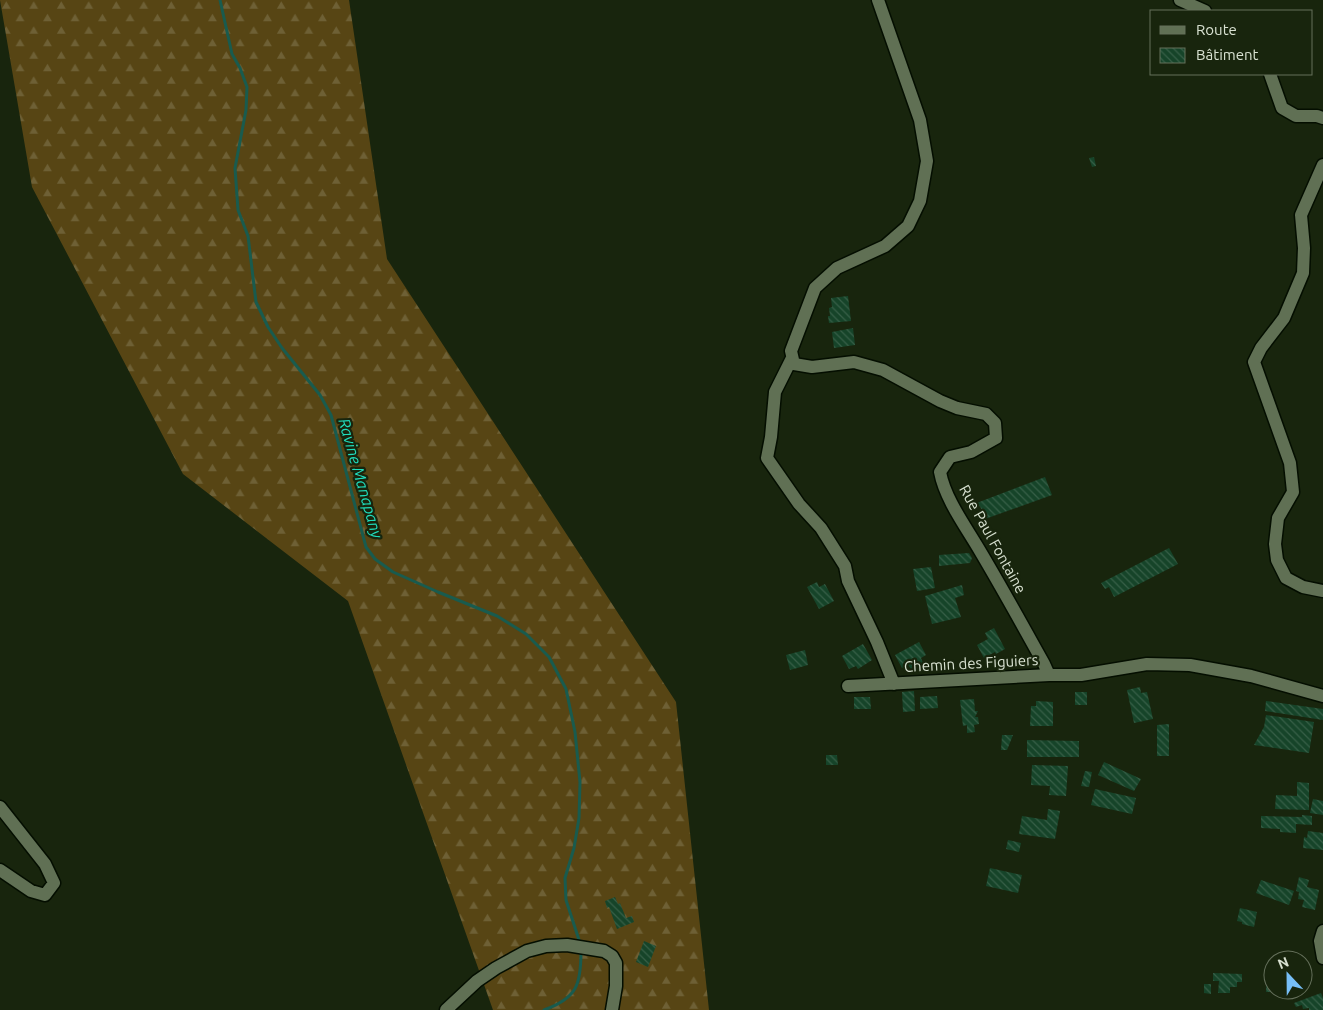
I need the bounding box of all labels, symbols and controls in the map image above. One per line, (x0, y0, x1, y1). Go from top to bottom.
legend (1150, 10, 1313, 75)
text: Route (1196, 21, 1237, 38)
text: Bâtiment (1196, 46, 1259, 63)
water label: Ravine Manapany (335, 416, 387, 540)
street label: Rue Paul Fontaine (956, 482, 1030, 596)
street label: Chemin des Figuiers (903, 651, 1039, 675)
north arrow (1263, 950, 1313, 1000)
text: N (1275, 954, 1291, 972)

